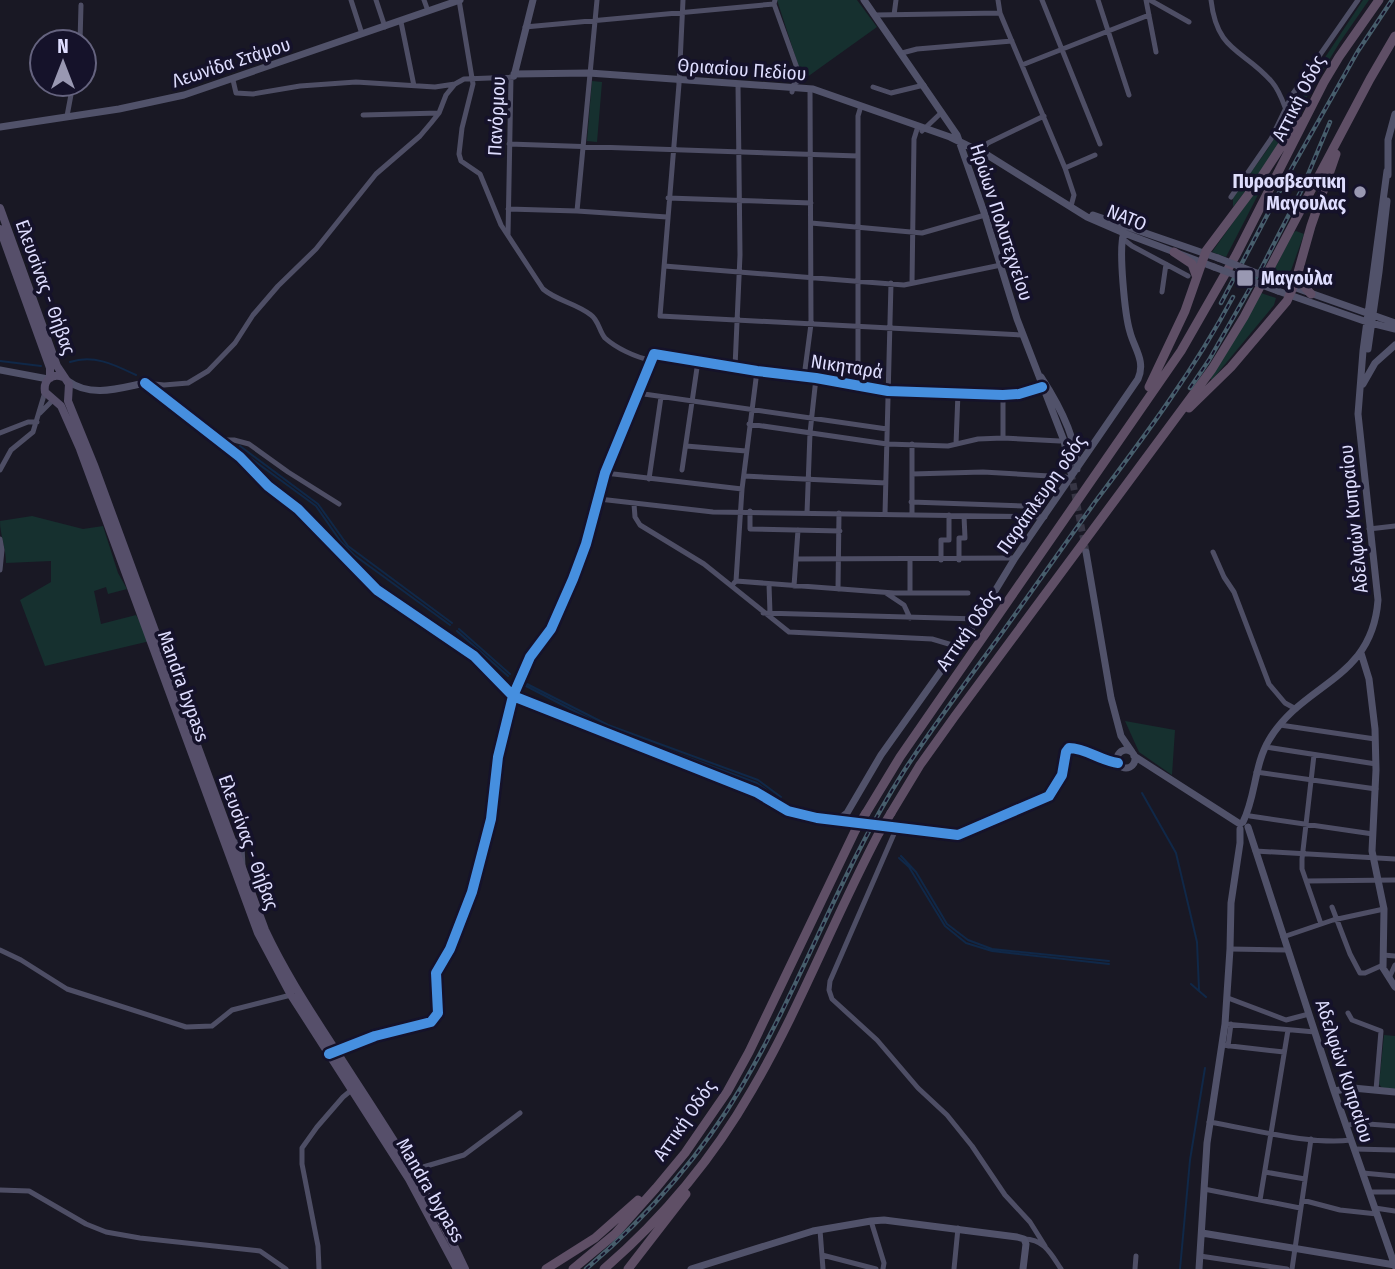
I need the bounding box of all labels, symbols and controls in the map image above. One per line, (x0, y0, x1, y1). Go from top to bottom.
north arrow (28, 28, 98, 98)
street label: Λεωνίδα Στάμου (169, 32, 293, 92)
text: N (57, 35, 69, 58)
street label: Αττική Οδός (1267, 51, 1330, 145)
street label: Θριασίου Πεδίου (677, 54, 807, 85)
street label: Πανόρμου (483, 76, 510, 156)
street label: Ηρώων Πολυτεχνείου (965, 141, 1038, 304)
place label: Πυροσβεστικη Μαγουλας (1233, 170, 1347, 215)
marker: Πυροσβεστικη Μαγουλας (1352, 184, 1368, 200)
street label: ΝΑΤΟ (1104, 199, 1150, 236)
street label: Ελευσίνας - Θήβας (10, 217, 81, 358)
place label: Μαγούλα (1261, 267, 1333, 290)
marker: Μαγούλα (1235, 268, 1255, 288)
street label: Νικηταρά (809, 349, 885, 384)
street label: Παράπλευρη οδός (992, 430, 1091, 558)
street label: Αδελφών Κυπραίου (1334, 444, 1373, 594)
street label: Αττική Οδός (931, 585, 1004, 675)
street label: Mandra bypass (153, 628, 214, 745)
street label: Ελευσίνας - Θήβας (213, 772, 284, 913)
street label: Αδελφών Κυπραίου (1311, 997, 1379, 1146)
street label: Αττική Οδός (648, 1075, 721, 1165)
street label: Mandra bypass (391, 1134, 470, 1246)

